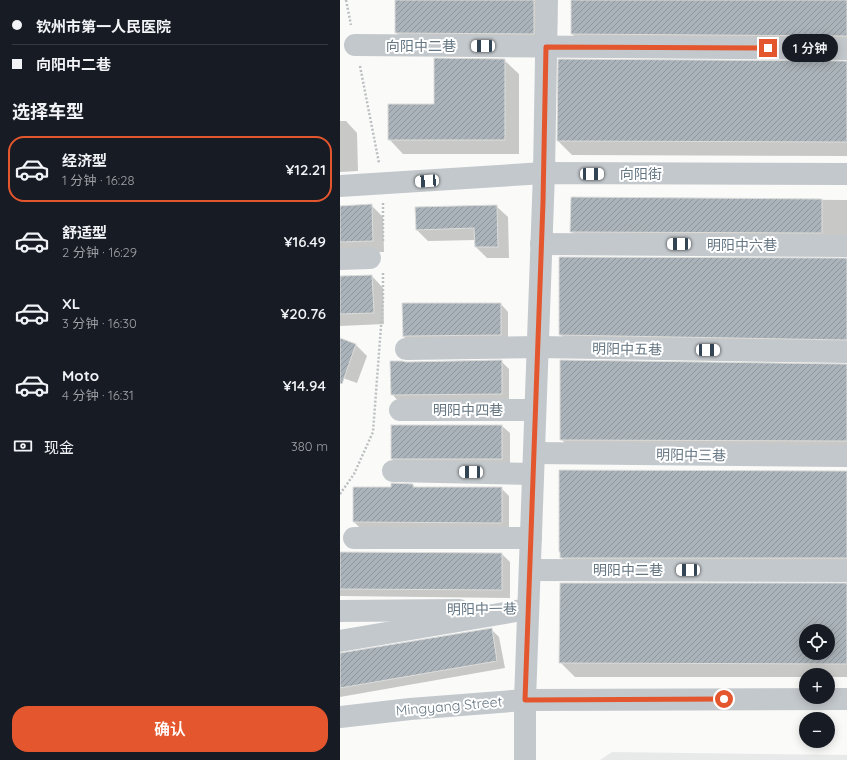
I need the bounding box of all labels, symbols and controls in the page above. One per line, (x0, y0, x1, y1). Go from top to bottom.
text: 钦州市第一人民医院 (36, 17, 171, 36)
callout: 1 分钟 (782, 34, 838, 62)
street label: 向阳中二巷 (386, 37, 456, 55)
route end (759, 39, 777, 57)
car (471, 40, 495, 52)
text: 1 分钟 (793, 40, 827, 56)
text: 向阳中二巷 (36, 55, 111, 74)
text: 选择车型 (12, 100, 84, 123)
icon: car (14, 151, 50, 187)
text: 经济型 (62, 151, 107, 170)
text: ¥12.21 (285, 160, 326, 179)
street label: 向阳街 (620, 165, 662, 183)
car (580, 168, 604, 180)
text: 1 分钟 · 16:28 (62, 172, 134, 188)
car (415, 174, 439, 188)
icon: car (14, 223, 50, 259)
text: 舒适型 (62, 223, 107, 242)
text: ¥16.49 (284, 232, 326, 251)
street label: 明阳中六巷 (707, 236, 777, 254)
car (667, 238, 691, 250)
text: 2 分钟 · 16:29 (62, 244, 137, 260)
text: XL (62, 294, 80, 313)
icon: car (14, 295, 50, 331)
text: ¥20.76 (280, 304, 326, 323)
text: 3 分钟 · 16:30 (62, 315, 137, 331)
street label: 明阳中五巷 (592, 339, 662, 359)
car (696, 344, 720, 356)
text: Moto (62, 366, 99, 385)
icon: car (14, 367, 50, 403)
text: ¥14.94 (283, 376, 326, 395)
text: 4 分钟 · 16:31 (62, 387, 134, 403)
street label: 明阳中四巷 (433, 401, 503, 419)
icon: cash (12, 435, 34, 457)
text: 现金 (44, 438, 74, 457)
text: 380 m (291, 438, 328, 454)
street label: 明阳中三巷 (656, 445, 726, 465)
car (459, 466, 483, 478)
street label: 明阳中二巷 (593, 561, 663, 579)
car (676, 564, 700, 576)
street label: 明阳中一巷 (447, 599, 517, 619)
map controls (799, 624, 835, 748)
button: locate (799, 624, 835, 660)
button: + (799, 668, 835, 704)
route start (715, 690, 733, 708)
street label: Mingyang Street (395, 692, 503, 720)
button: 确认 (12, 706, 328, 752)
button: − (799, 712, 835, 748)

